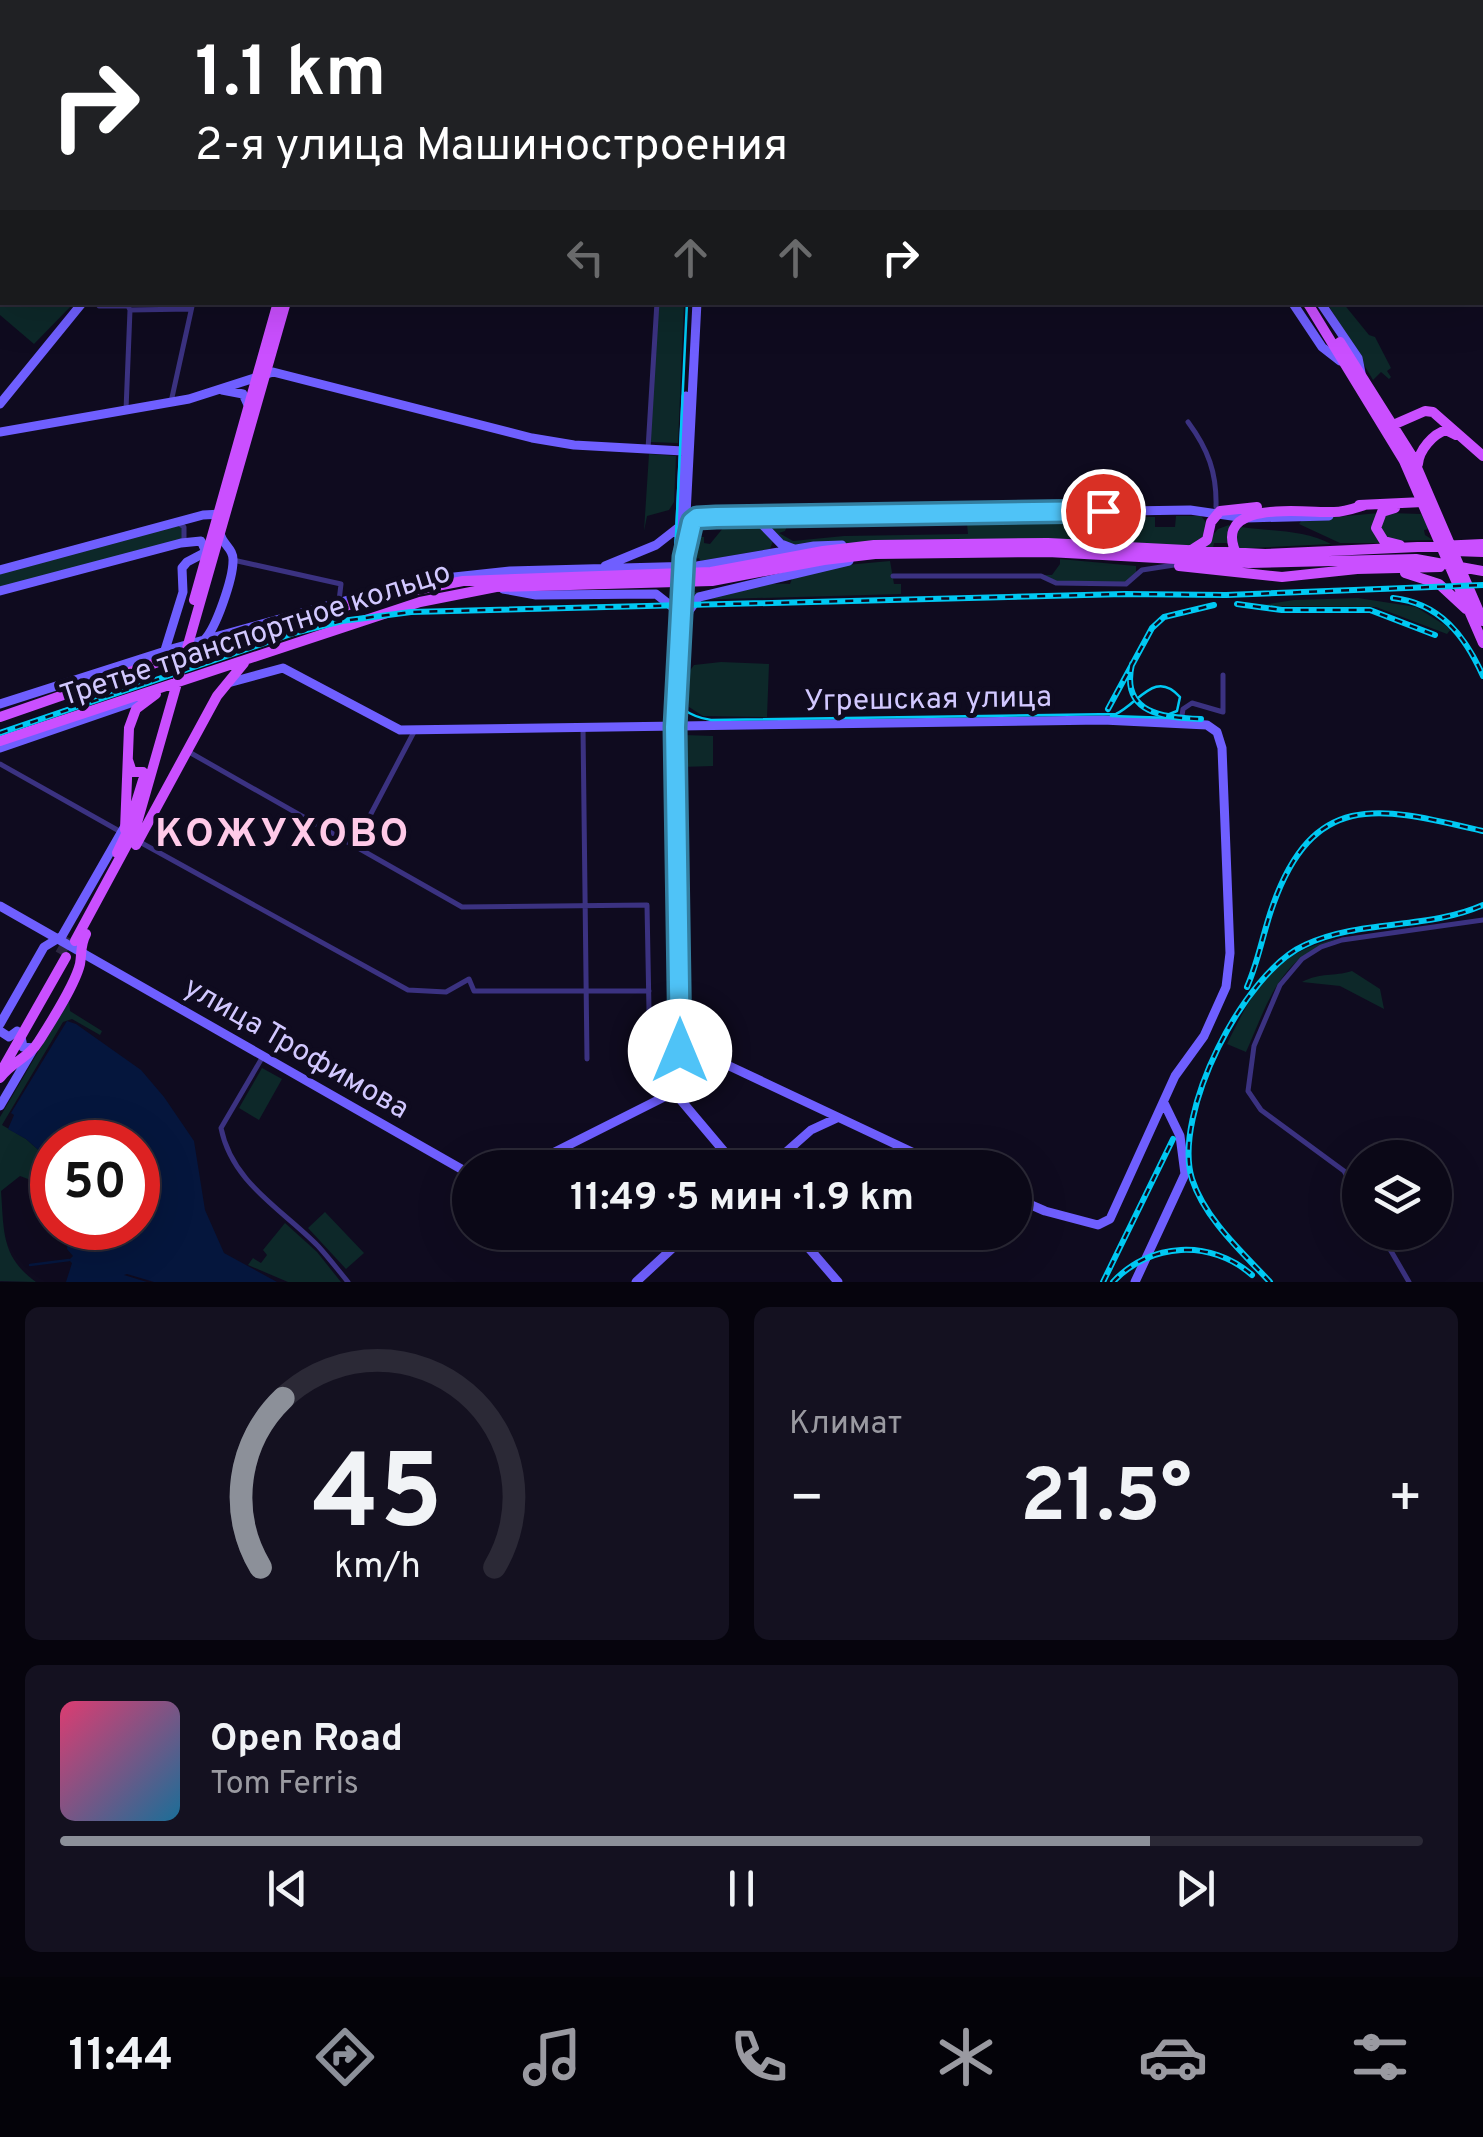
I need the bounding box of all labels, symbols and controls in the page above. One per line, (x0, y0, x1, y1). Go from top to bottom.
text: 1.1 km (195, 32, 386, 121)
icon: right (30, 40, 160, 170)
text: 2-я улица Машиностроения (195, 119, 788, 176)
icon: left (558, 230, 613, 285)
icon: ahead (663, 230, 718, 285)
icon: ahead (768, 230, 823, 285)
icon: right (873, 230, 928, 285)
pin (1061, 469, 1146, 554)
icon: arrive (1076, 484, 1131, 539)
street label: Третье транспортное кольцо (56, 555, 455, 716)
street label: Угрешская улица (804, 680, 1052, 721)
district label: КОЖУХОВО (155, 811, 411, 861)
street label: улица Трофимова (177, 970, 415, 1129)
position arrow (628, 999, 732, 1103)
speed limit sign: 50 (30, 1120, 160, 1250)
map controls (1342, 1140, 1452, 1250)
button: layers (1342, 1140, 1452, 1250)
text: 11:49 · 5 мин · 1.9 km (570, 1175, 914, 1224)
text: Климат (789, 1405, 902, 1445)
text: 45 (312, 1433, 442, 1565)
text: 21.5° (1020, 1453, 1192, 1548)
text: − (789, 1466, 824, 1536)
text: + (1388, 1466, 1423, 1536)
text: km/h (334, 1545, 420, 1591)
text: Open Road (210, 1716, 403, 1765)
text: Tom Ferris (210, 1765, 359, 1805)
icon: previous (260, 1861, 315, 1916)
icon: pause (714, 1861, 769, 1916)
icon: next (1168, 1861, 1223, 1916)
icon: directions (310, 2022, 380, 2092)
icon: music (517, 2022, 587, 2092)
icon: phone (724, 2022, 794, 2092)
icon: climate (931, 2022, 1001, 2092)
icon: car (1138, 2022, 1208, 2092)
icon: filters (1345, 2022, 1415, 2092)
text: 11:44 (68, 2029, 173, 2086)

